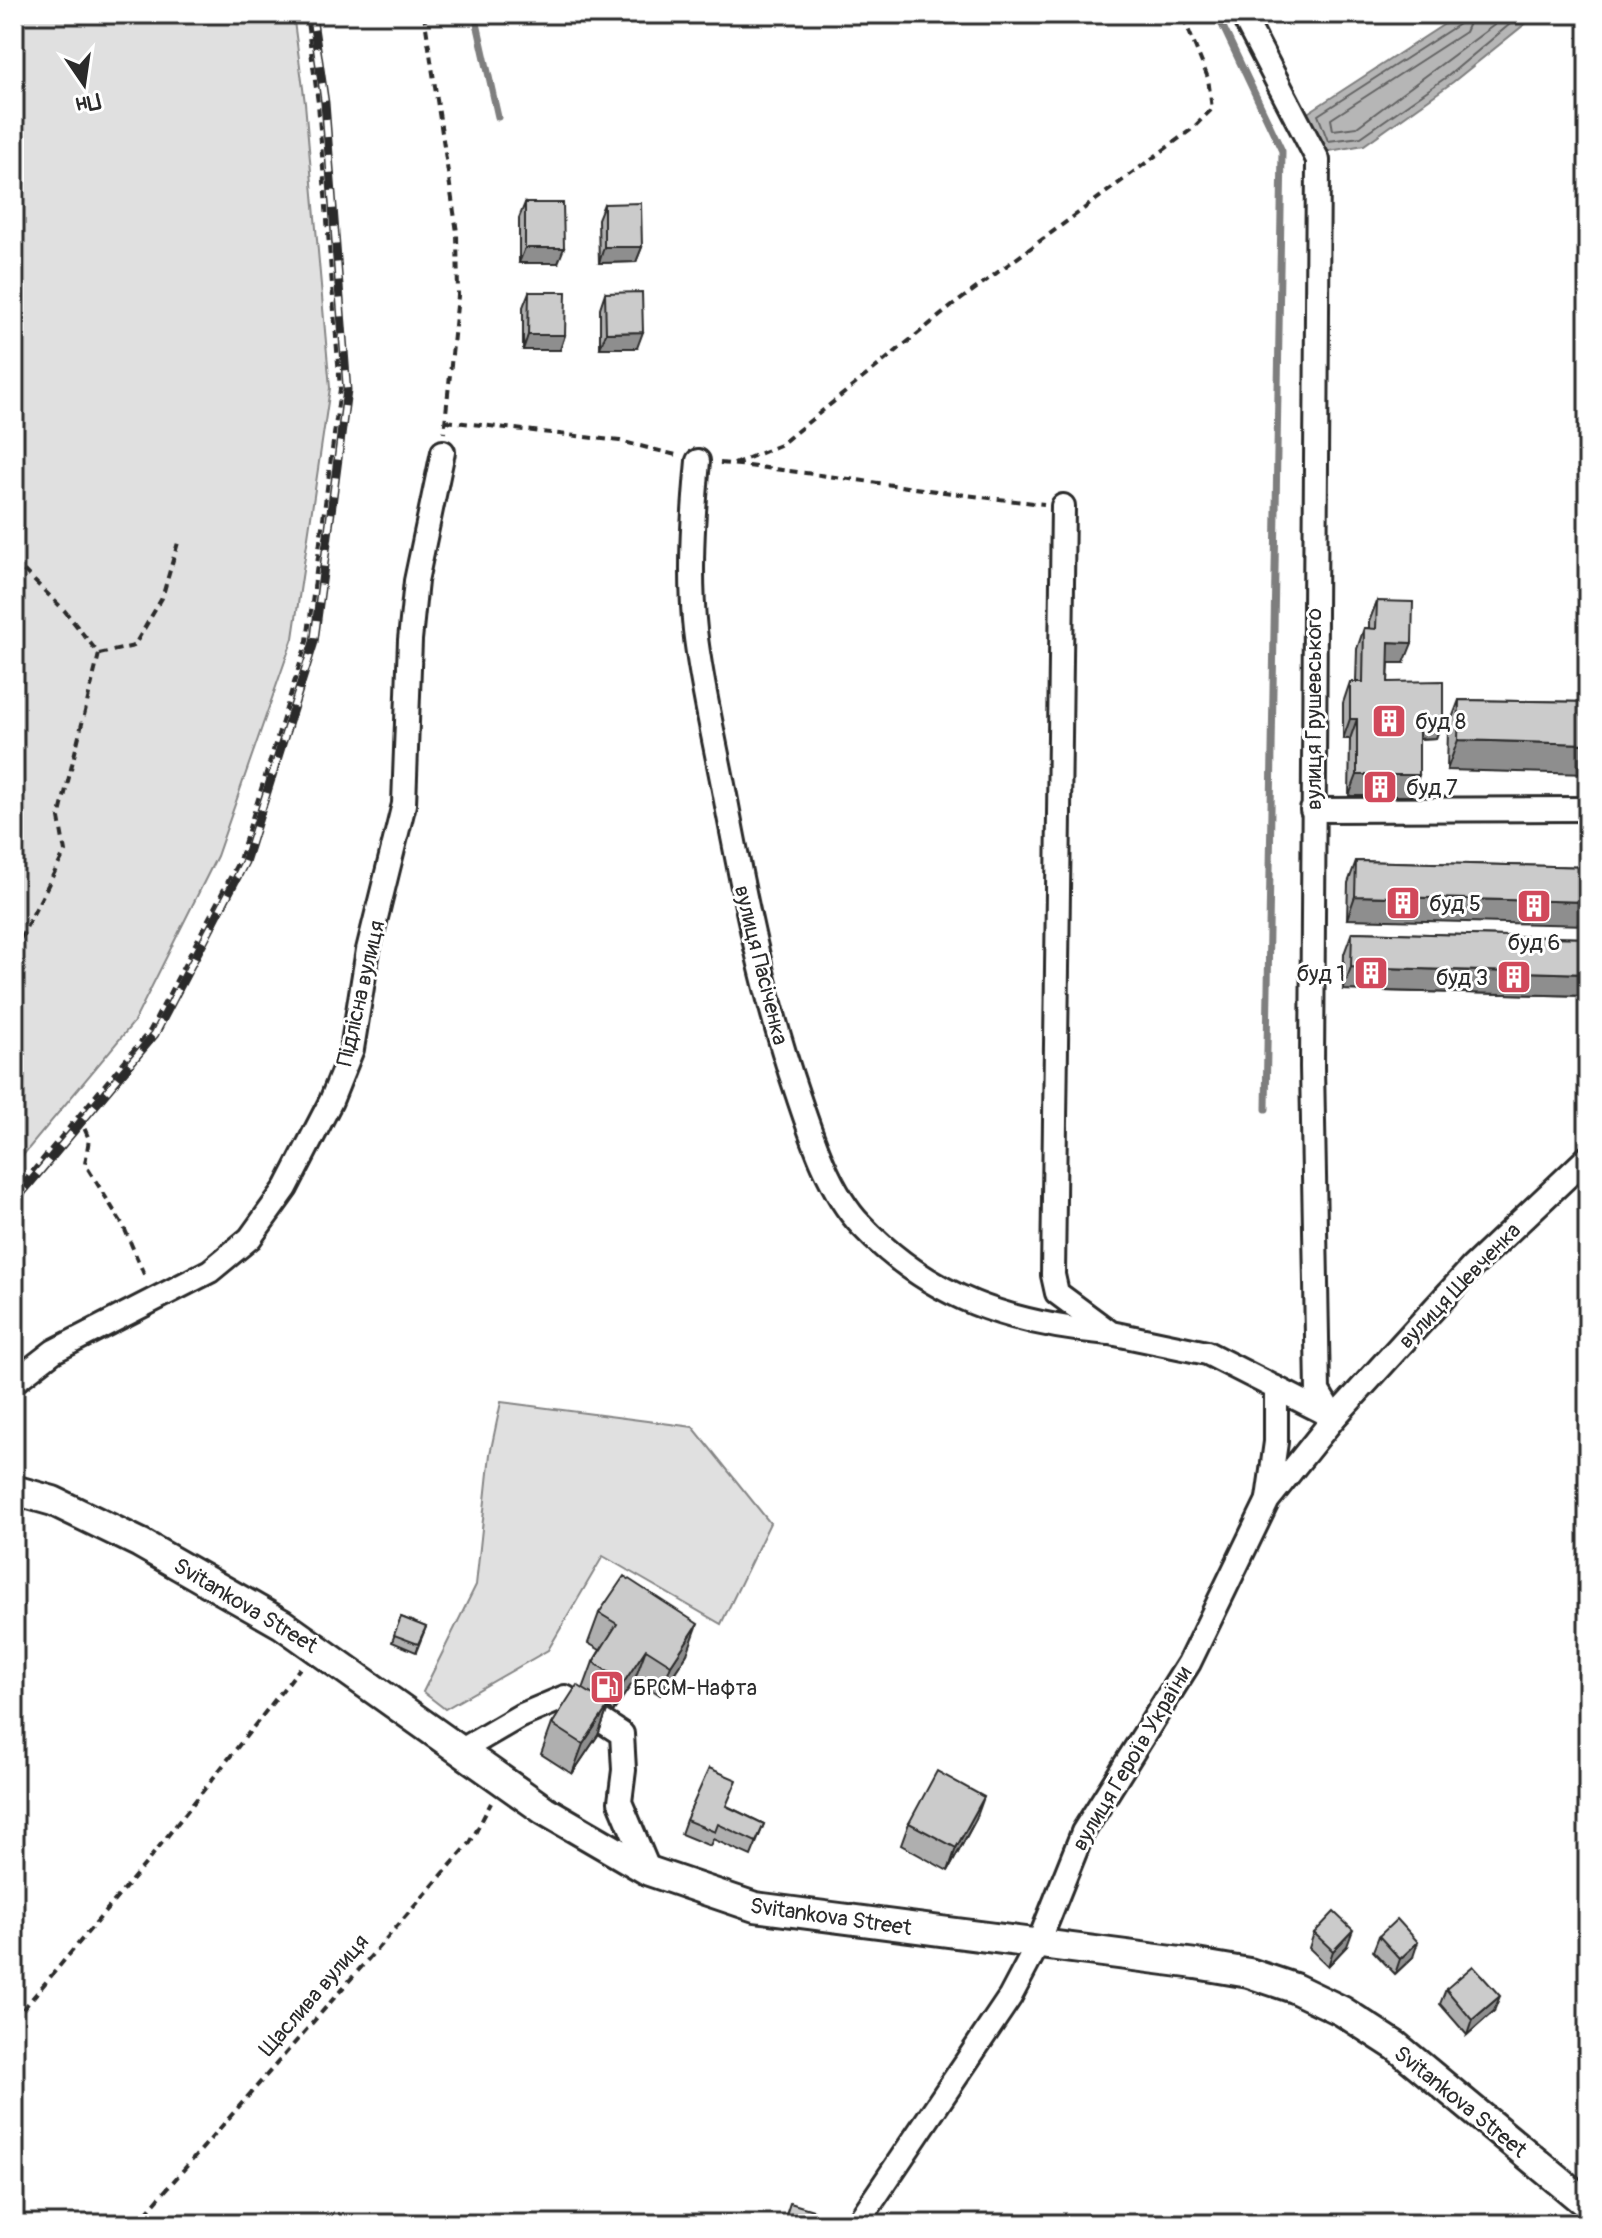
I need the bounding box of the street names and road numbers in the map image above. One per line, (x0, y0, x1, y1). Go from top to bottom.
street label: вулиця Грушевського (1300, 608, 1328, 810)
street label: вулиця Пасіченка (728, 883, 794, 1048)
street label: Підлісна вулиця (331, 918, 391, 1069)
street label: вулиця Шевченка (1392, 1217, 1527, 1355)
street label: Svitankova Street (168, 1552, 323, 1660)
street label: вулиця Героїв України (1066, 1661, 1198, 1856)
street label: Svitankova Street (748, 1892, 914, 1942)
street label: Щаслива вулиця (253, 1928, 375, 2063)
street label: Svitankova Street (1388, 2040, 1533, 2164)

